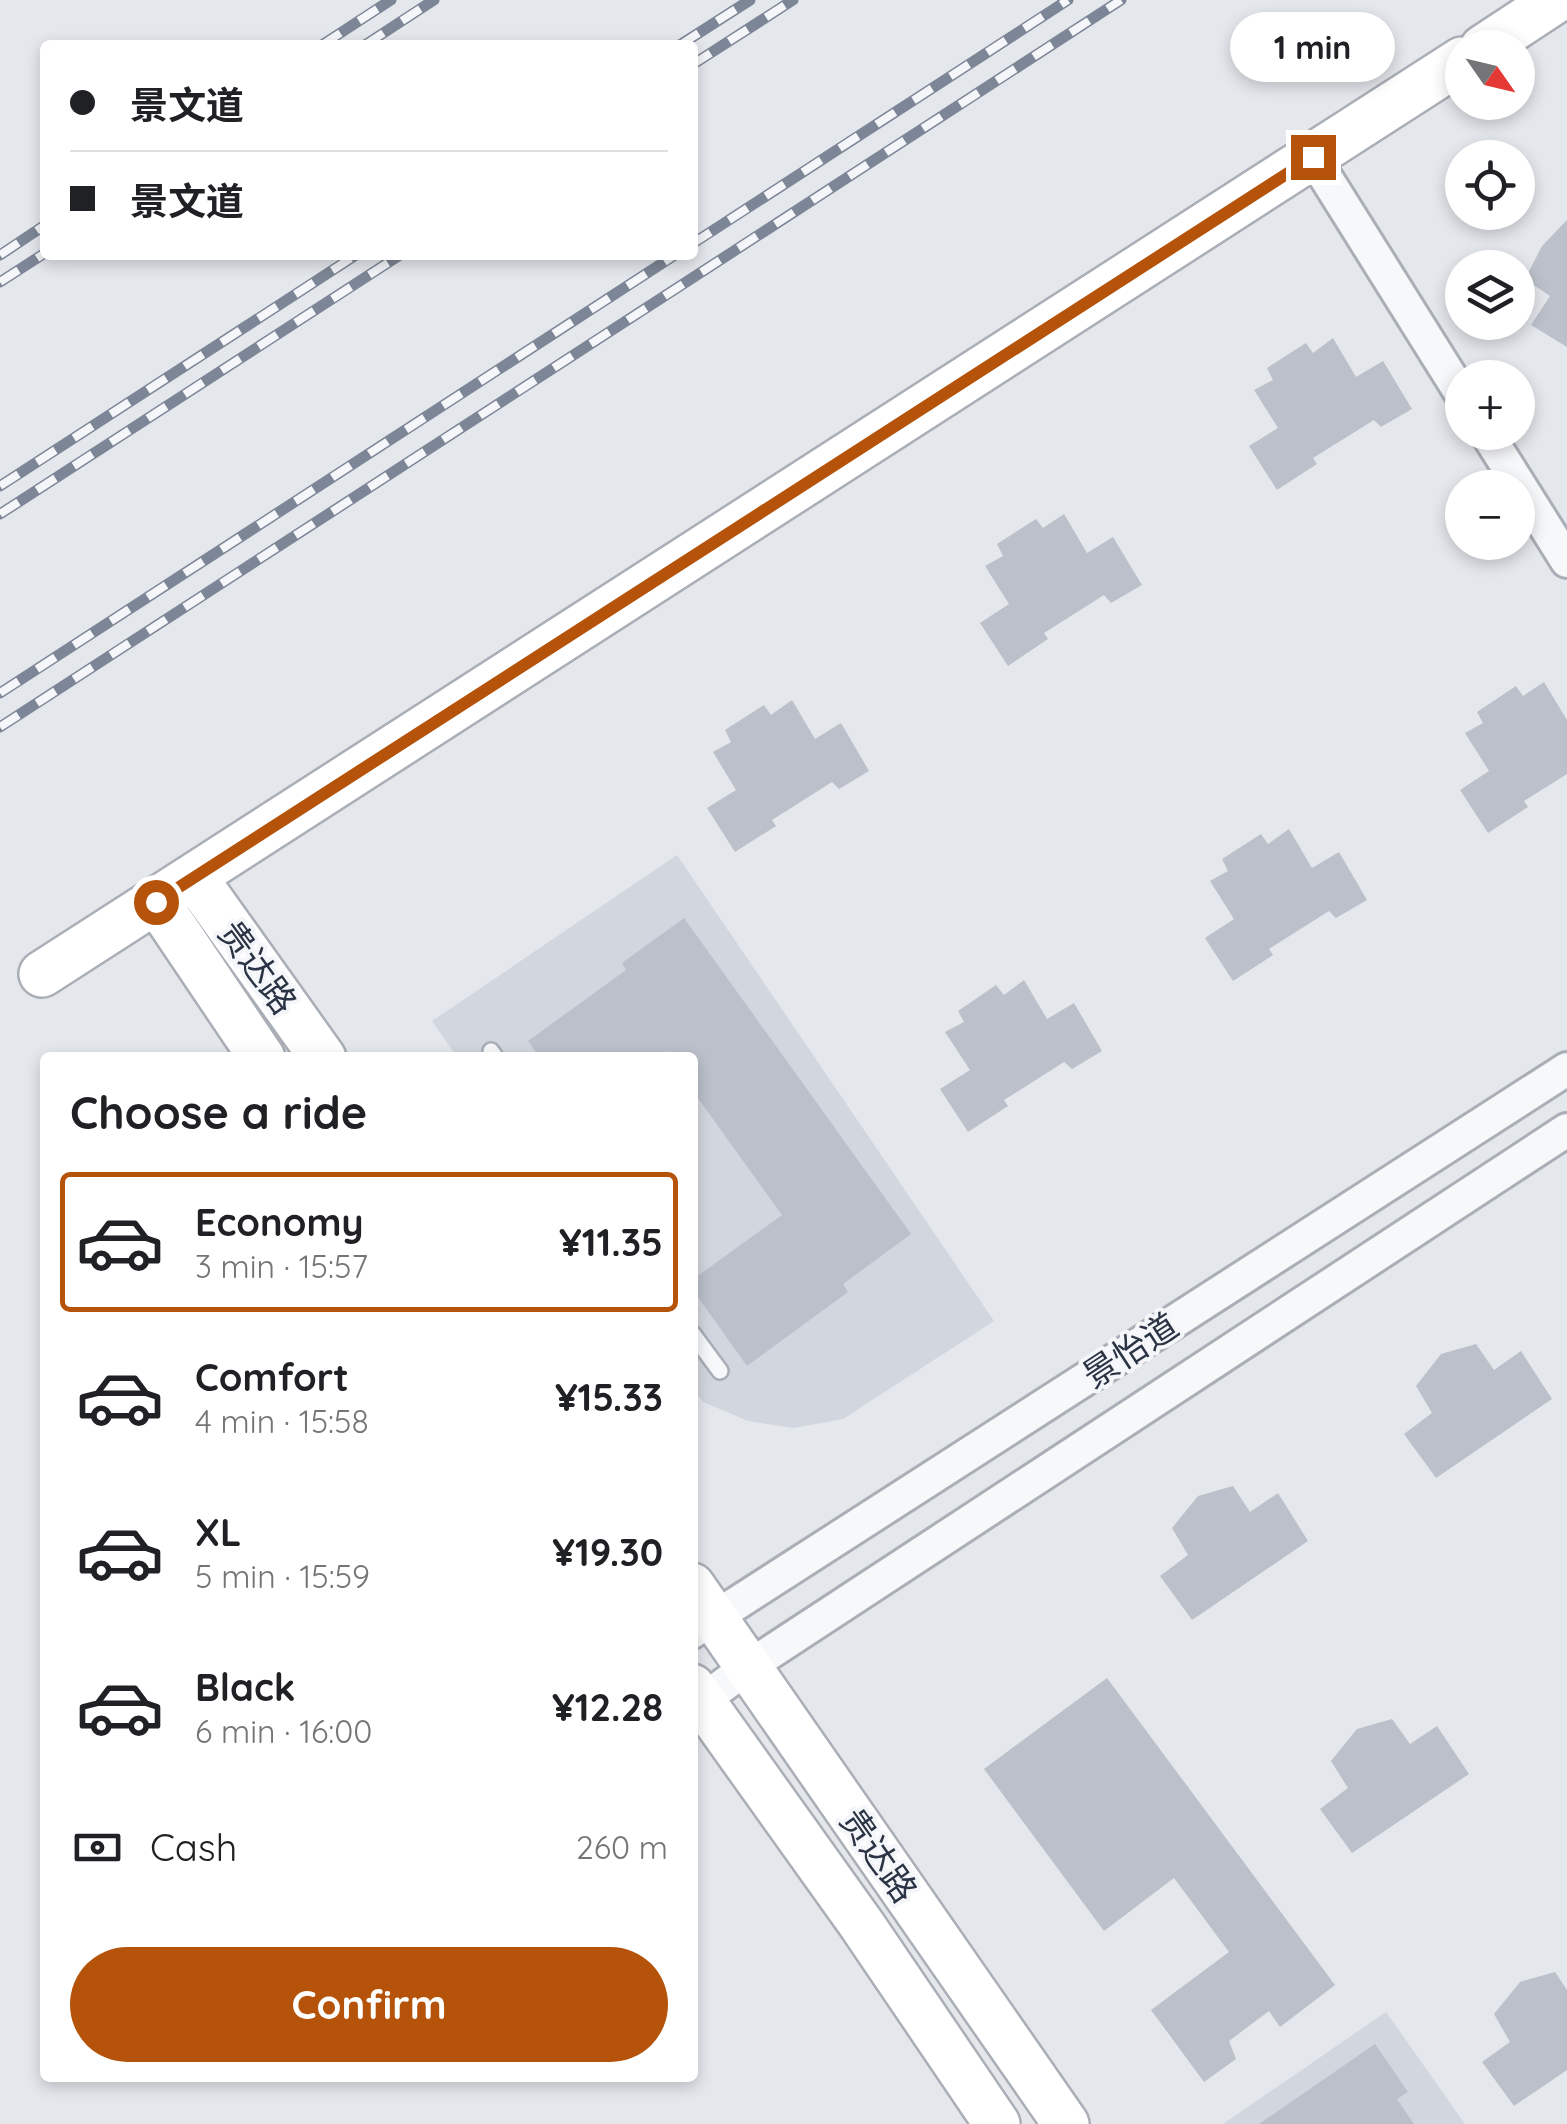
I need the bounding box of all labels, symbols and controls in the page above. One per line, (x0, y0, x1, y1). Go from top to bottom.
callout: 1 min (1230, 12, 1396, 82)
text: 1 min (1274, 27, 1351, 67)
north arrow (1445, 30, 1535, 120)
map controls (1445, 30, 1535, 560)
text: 景文道 (130, 81, 244, 129)
route end (1291, 135, 1336, 180)
button: locate (1445, 140, 1535, 230)
text: 景文道 (130, 177, 244, 225)
button: layers (1445, 250, 1535, 340)
button: + (1445, 360, 1535, 450)
button: − (1445, 470, 1535, 560)
route start (134, 880, 179, 925)
street label: 贵达路 (209, 912, 307, 1022)
text: Choose a ride (70, 1084, 367, 1140)
icon: car (75, 1197, 165, 1287)
text: Economy (195, 1198, 364, 1246)
text: ¥11.35 (559, 1218, 663, 1266)
text: 3 min · 15:57 (195, 1246, 368, 1286)
street label: 景怡道 (1074, 1303, 1186, 1397)
icon: car (75, 1352, 165, 1442)
text: Comfort (195, 1353, 349, 1401)
text: ¥15.33 (555, 1373, 663, 1421)
text: 4 min · 15:58 (195, 1401, 369, 1441)
icon: car (75, 1507, 165, 1597)
text: XL (195, 1508, 241, 1556)
text: ¥19.30 (552, 1528, 663, 1576)
text: 5 min · 15:59 (195, 1556, 370, 1596)
icon: car (75, 1662, 165, 1752)
text: Black (195, 1663, 295, 1711)
text: ¥12.28 (552, 1683, 663, 1731)
text: 6 min · 16:00 (195, 1711, 372, 1751)
street label: 贵达路 (831, 1799, 927, 1911)
icon: cash (70, 1820, 125, 1875)
text: Cash (150, 1823, 237, 1871)
text: 260 m (576, 1827, 668, 1867)
button: Confirm (70, 1947, 668, 2062)

